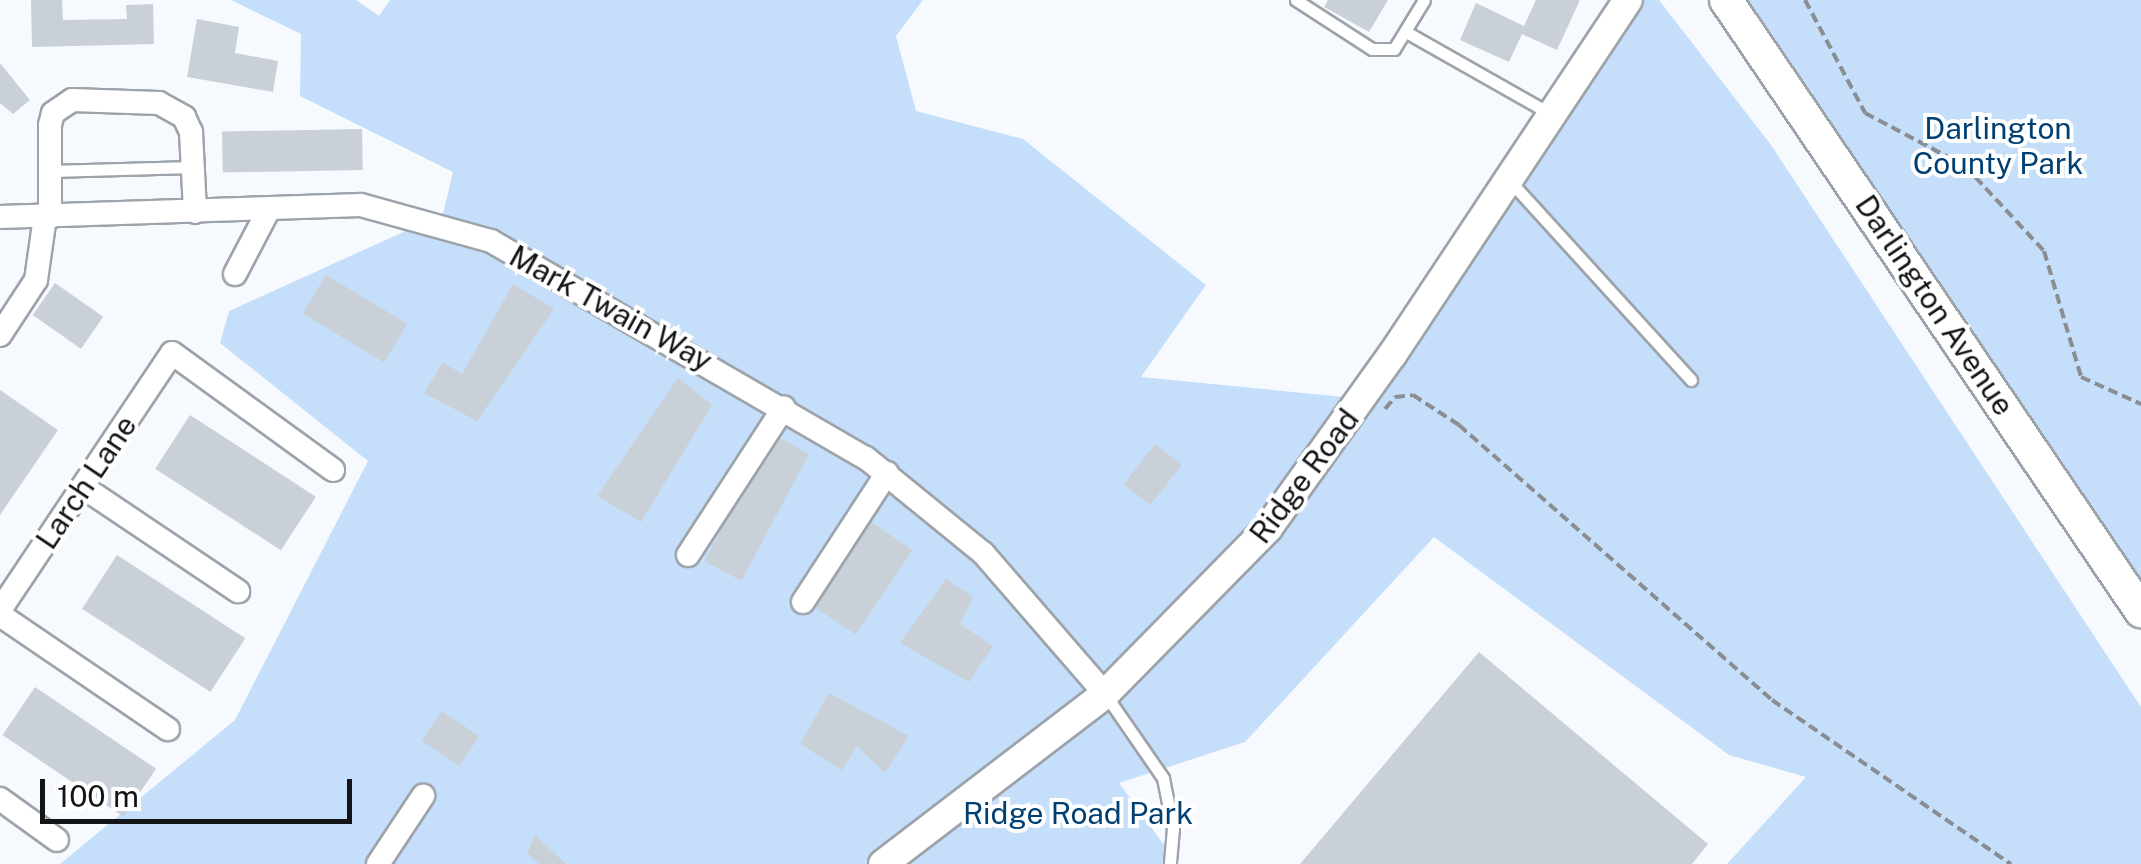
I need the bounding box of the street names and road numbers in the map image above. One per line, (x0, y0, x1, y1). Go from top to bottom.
street label: Darlington Avenue (1848, 188, 2022, 422)
street label: Mark Twain Way (503, 237, 719, 379)
street label: Ridge Road (1242, 402, 1366, 550)
street label: Larch Lane (28, 408, 144, 556)

